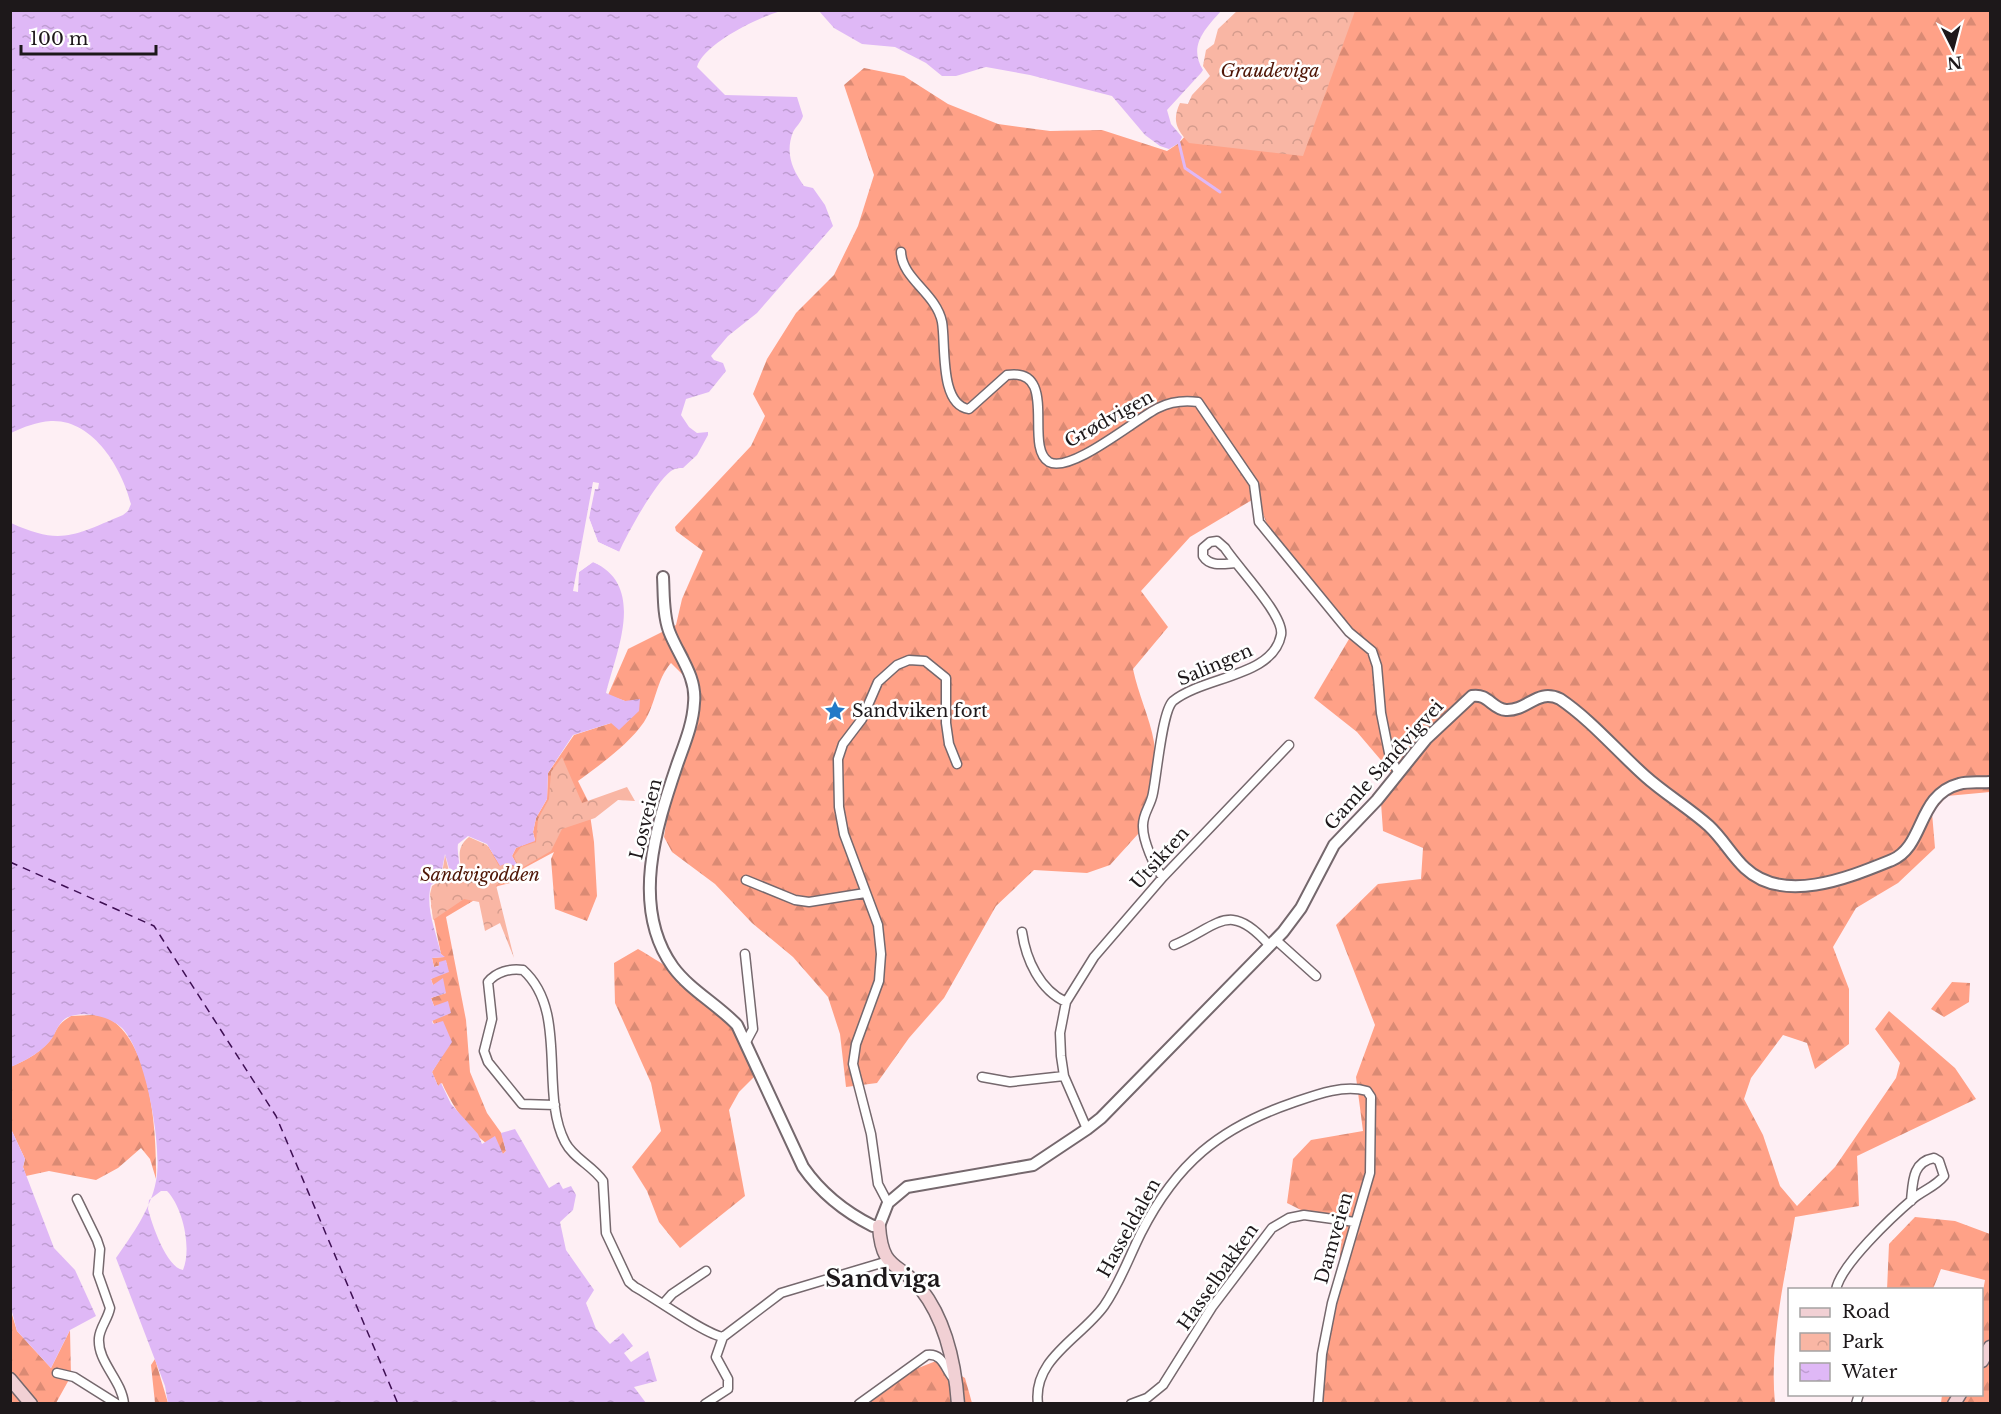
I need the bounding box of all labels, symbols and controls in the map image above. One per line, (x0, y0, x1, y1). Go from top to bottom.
scale bar (21, 18, 156, 56)
north arrow (1923, 18, 1983, 78)
text: 100 m (30, 28, 88, 50)
text: N (1946, 52, 1963, 74)
park label: Graudeviga (1220, 60, 1320, 82)
street label: Grødvigen (1061, 386, 1157, 452)
street label: Salingen (1174, 639, 1256, 691)
street label: Gamle Sandvigvei (1320, 695, 1448, 835)
place icon: Sandviken fort (823, 699, 847, 723)
place label: Sandviken fort (852, 700, 988, 722)
street label: Losveien (625, 776, 667, 862)
street label: Utsikten (1126, 822, 1194, 894)
park label: Sandvigodden (420, 864, 540, 886)
street label: Hasseldalen (1093, 1175, 1165, 1281)
street label: Damveien (1310, 1190, 1358, 1286)
street label: Hasselbakken (1173, 1219, 1263, 1335)
district label: Sandviga (825, 1264, 941, 1293)
legend (1788, 1288, 1983, 1396)
text: Road (1842, 1301, 1890, 1323)
text: Park (1842, 1331, 1884, 1353)
text: Water (1841, 1361, 1898, 1383)

